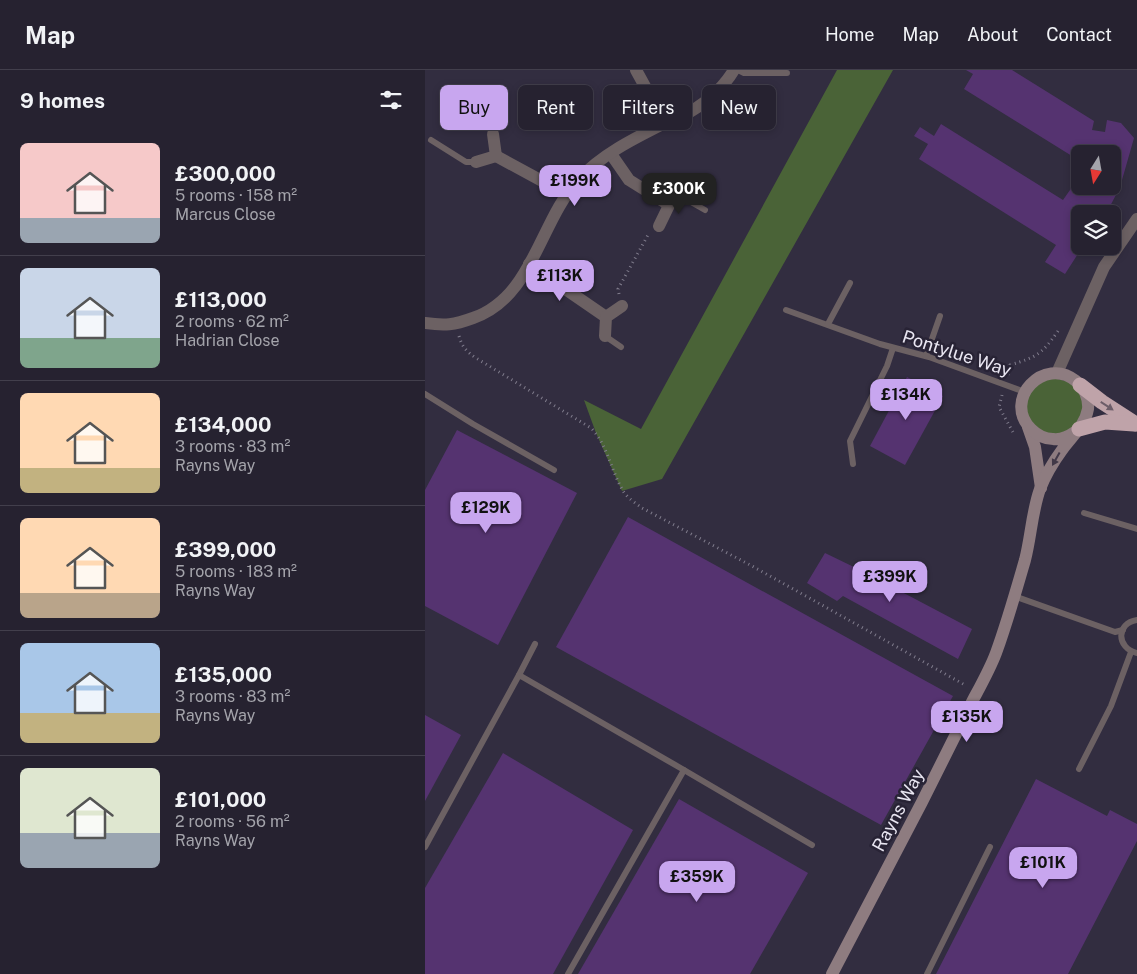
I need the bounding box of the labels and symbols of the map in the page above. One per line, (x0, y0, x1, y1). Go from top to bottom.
north arrow (1071, 145, 1121, 195)
pin: £199K (540, 164, 610, 207)
pin: £300K (644, 172, 714, 215)
pin: £113K (525, 260, 595, 302)
street label: Pontylue Way (900, 325, 1015, 381)
pin: £134K (871, 378, 941, 421)
one-way arrow (1101, 401, 1114, 410)
one-way arrow (1052, 453, 1061, 466)
pin: £129K (451, 492, 521, 534)
pin: £399K (855, 560, 925, 603)
pin: £135K (932, 700, 1002, 743)
street label: Rayns Way (868, 765, 929, 855)
pin: £101K (1008, 846, 1078, 889)
pin: £359K (662, 860, 732, 903)

